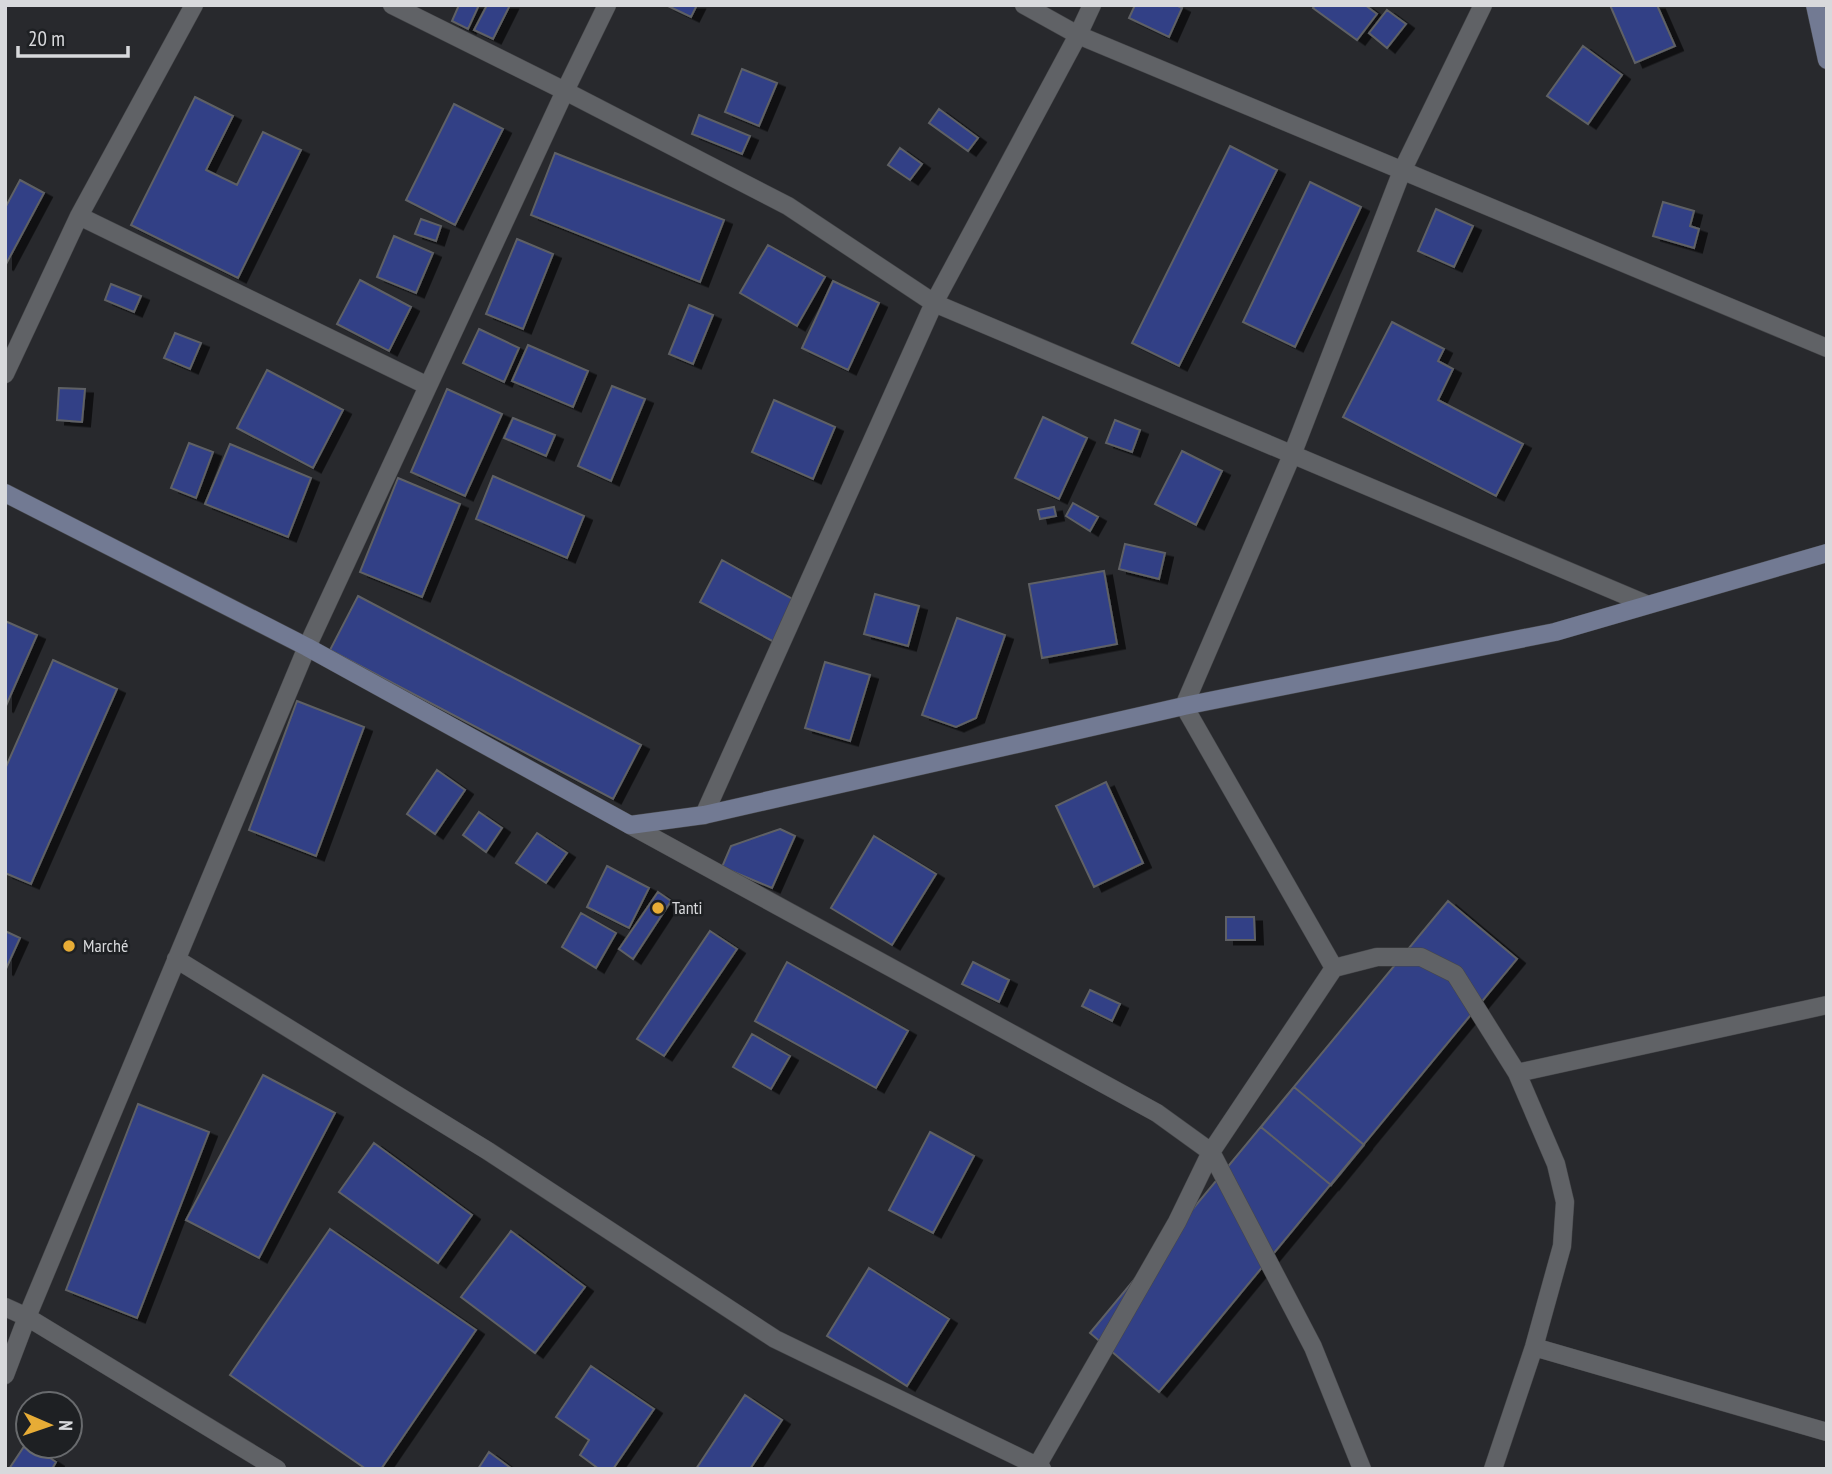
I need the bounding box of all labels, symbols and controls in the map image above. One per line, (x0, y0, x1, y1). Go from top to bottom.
scale bar (18, 14, 128, 58)
text: 20 m (28, 25, 65, 52)
place label: Tanti (672, 896, 702, 919)
marker: Tanti (650, 900, 666, 916)
place label: Marché (83, 934, 128, 957)
marker: Marché (61, 938, 77, 954)
north arrow (14, 1390, 84, 1460)
text: N (54, 1420, 78, 1431)

